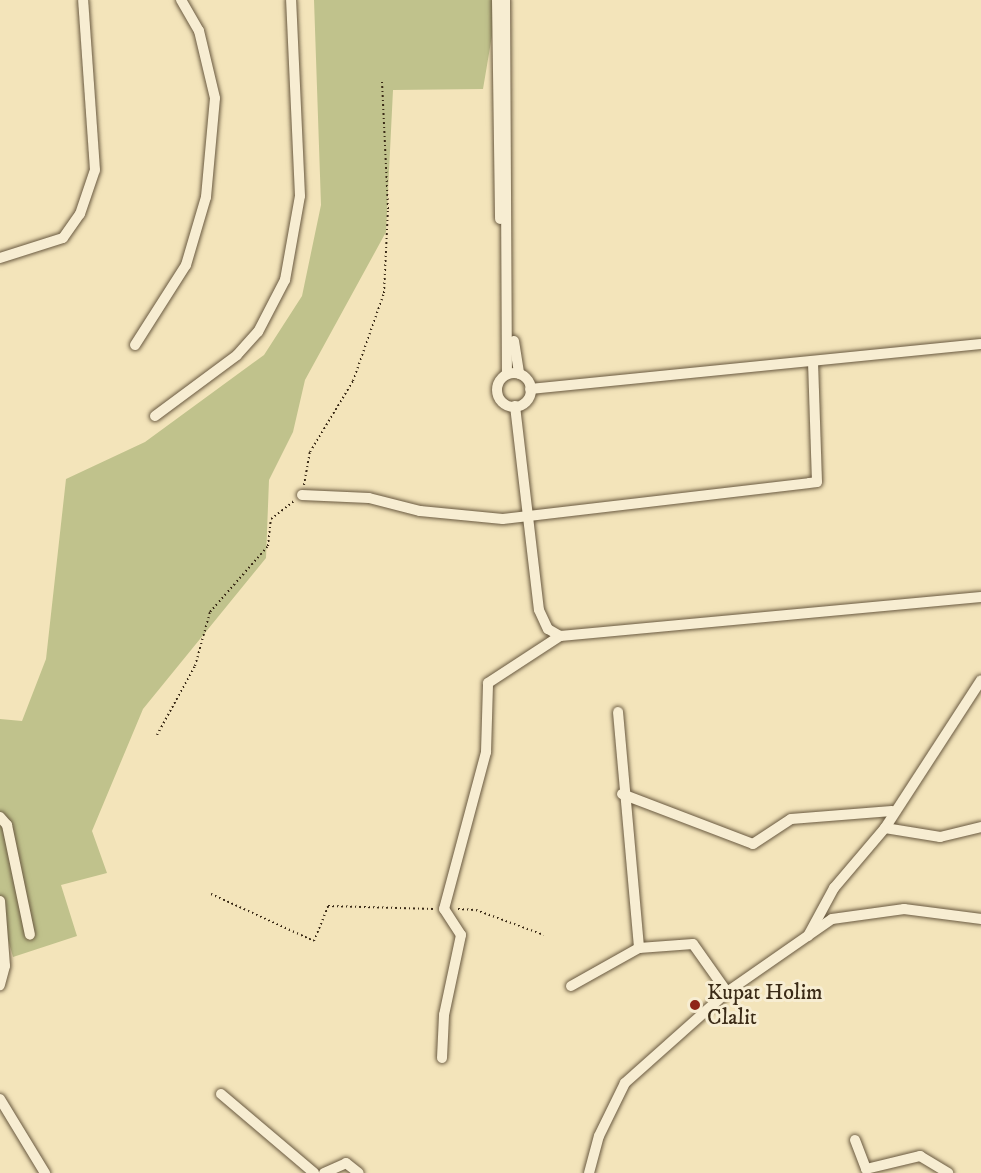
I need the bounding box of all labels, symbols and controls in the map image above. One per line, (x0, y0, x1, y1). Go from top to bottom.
place label: Kupat Holim Clalit (707, 979, 823, 1030)
marker: Kupat Holim Clalit (688, 998, 702, 1012)

